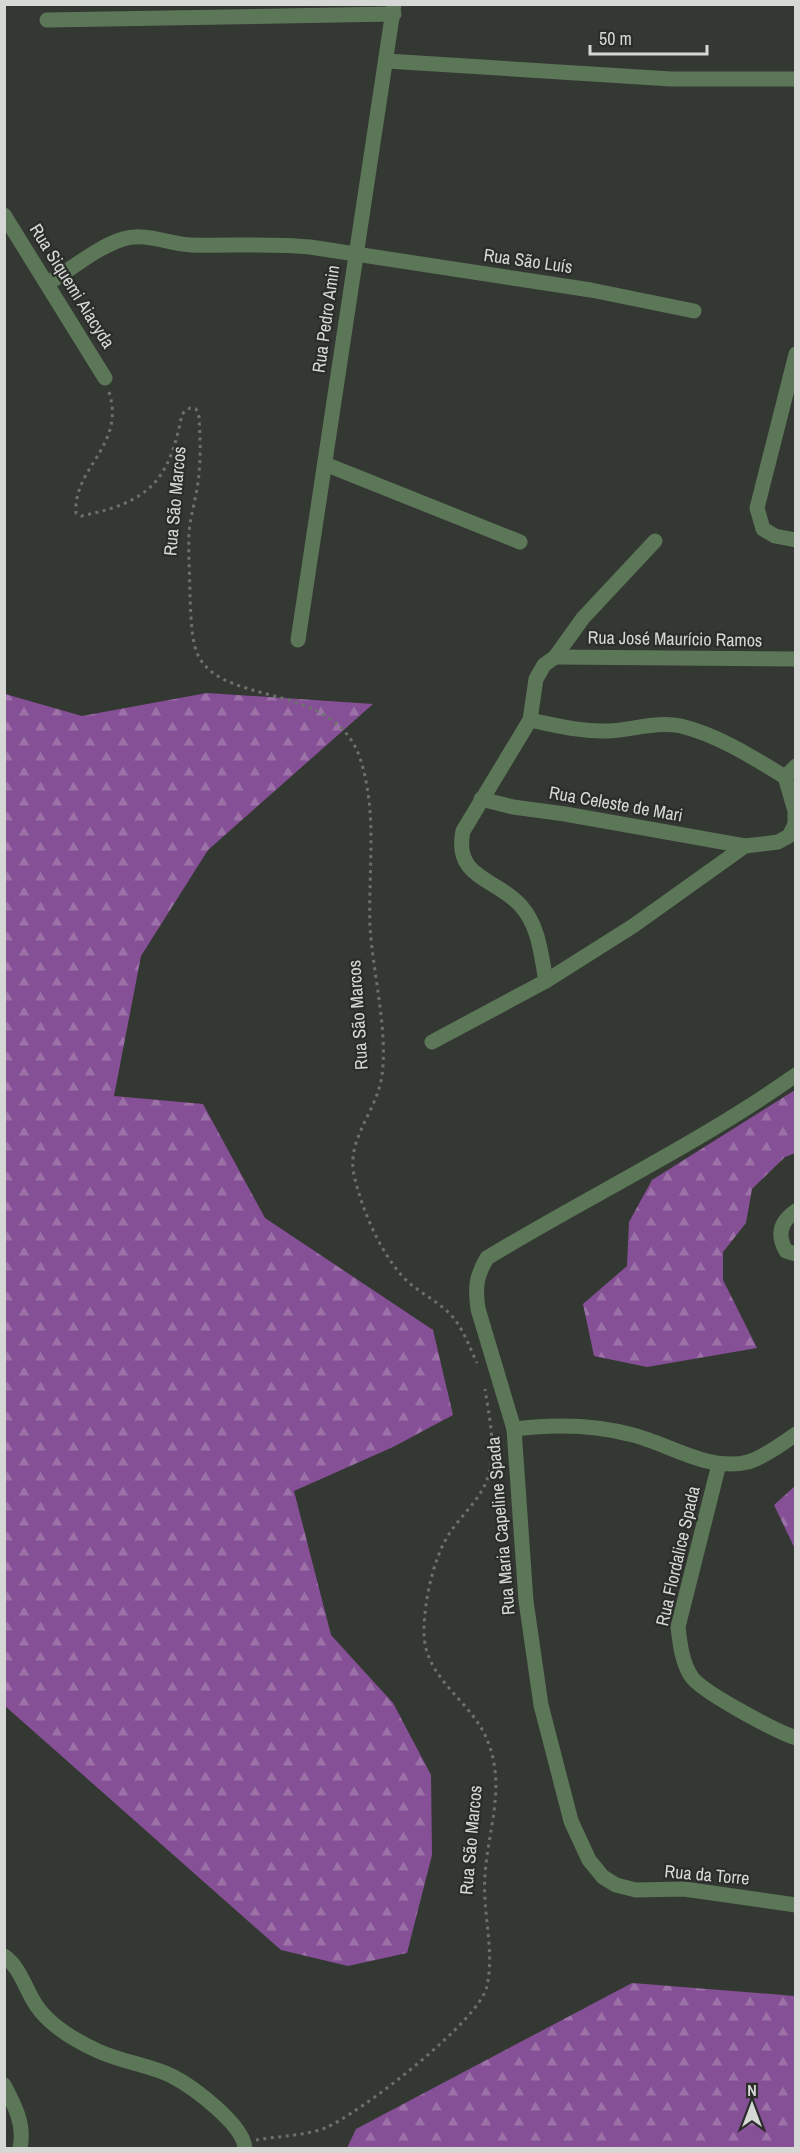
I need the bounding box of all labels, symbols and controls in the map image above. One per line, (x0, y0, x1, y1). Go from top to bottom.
scale bar (590, 18, 707, 56)
text: 50 m (599, 26, 632, 51)
street label: Rua Siquemi Aiacyda (24, 219, 121, 353)
street label: Rua São Luís (482, 242, 574, 279)
street label: Rua Pedro Amin (306, 264, 345, 374)
street label: Rua São Marcos (157, 445, 192, 557)
street label: Rua José Maurício Ramos (587, 624, 763, 653)
street label: Rua Celeste de Mari (547, 779, 685, 828)
street label: Rua São Marcos (341, 959, 374, 1071)
street label: Rua Maria Capeline Spada (480, 1436, 521, 1616)
street label: Rua Flordalice Spada (649, 1484, 706, 1628)
street label: Rua São Marcos (453, 1784, 488, 1896)
street label: Rua da Torre (664, 1858, 751, 1891)
north arrow (722, 2075, 782, 2135)
text: N (747, 2079, 757, 2101)

